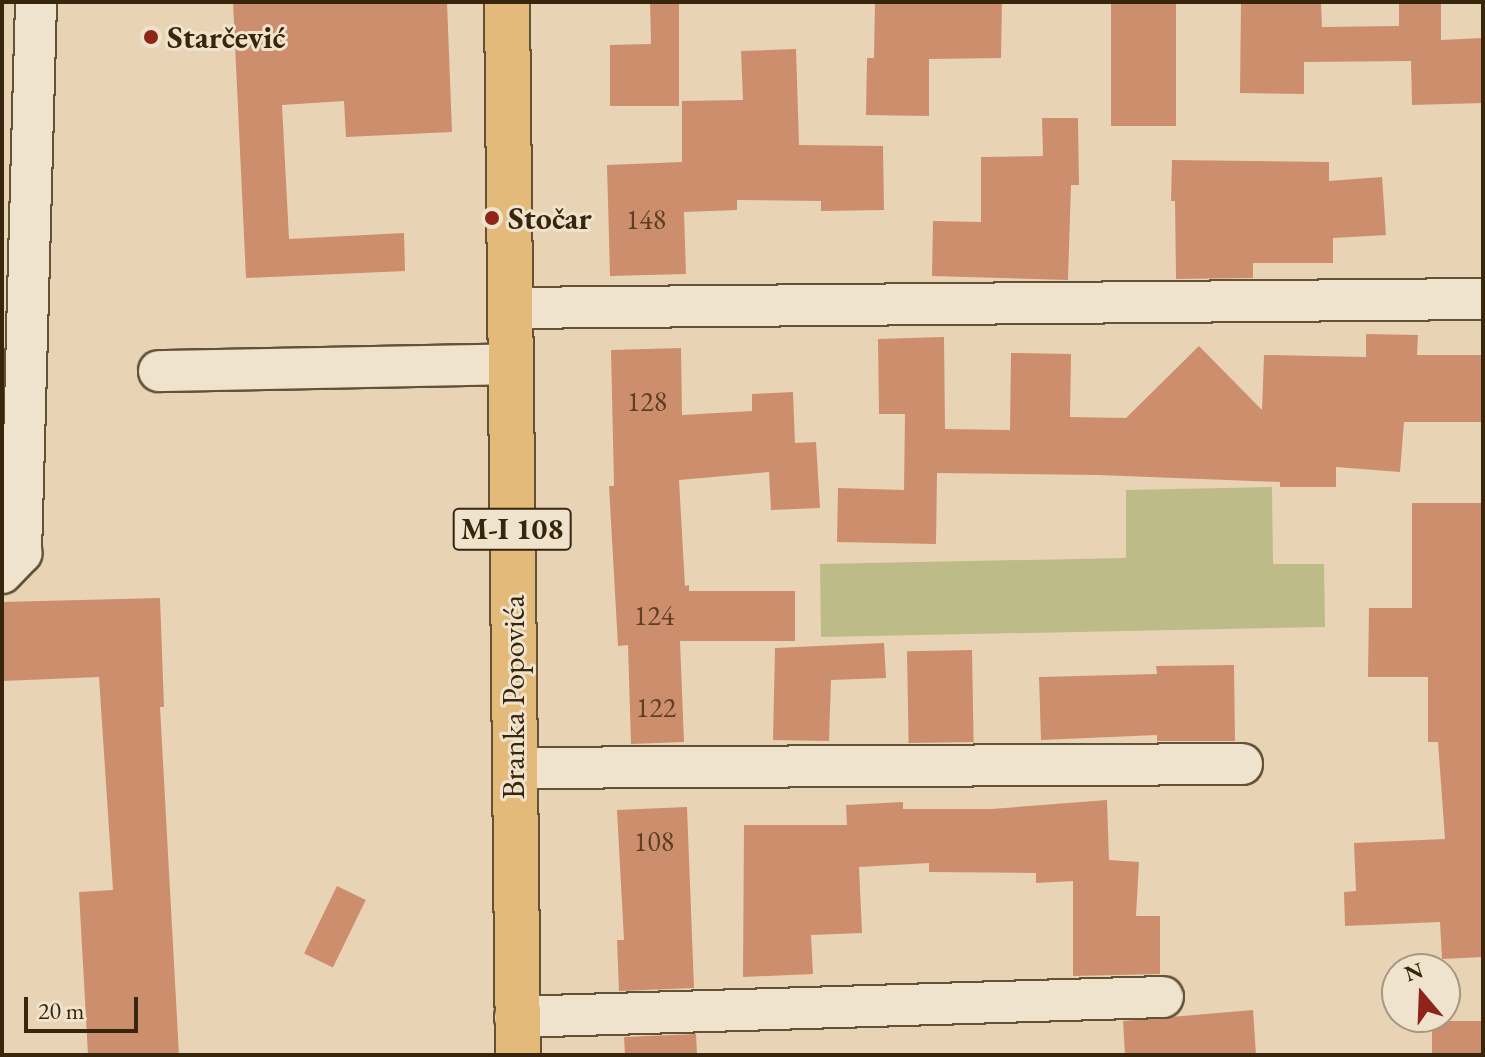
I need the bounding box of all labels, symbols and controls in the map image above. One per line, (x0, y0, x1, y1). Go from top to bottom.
place label: Starčević (167, 18, 286, 56)
marker: Starčević (142, 28, 160, 46)
place label: Stočar (508, 199, 592, 237)
house number: 148 (626, 202, 666, 236)
marker: Stočar (483, 209, 501, 227)
house number: 128 (627, 384, 667, 418)
road number: M-I 108 (452, 503, 572, 555)
street label: Branka Popovića (494, 595, 532, 799)
house number: 124 (634, 598, 674, 632)
house number: 122 (636, 690, 676, 724)
house number: 108 (634, 824, 674, 858)
north arrow (1381, 953, 1461, 1033)
text: N (1401, 955, 1427, 988)
scale bar (28, 981, 142, 1031)
text: 20 m (38, 995, 85, 1026)

